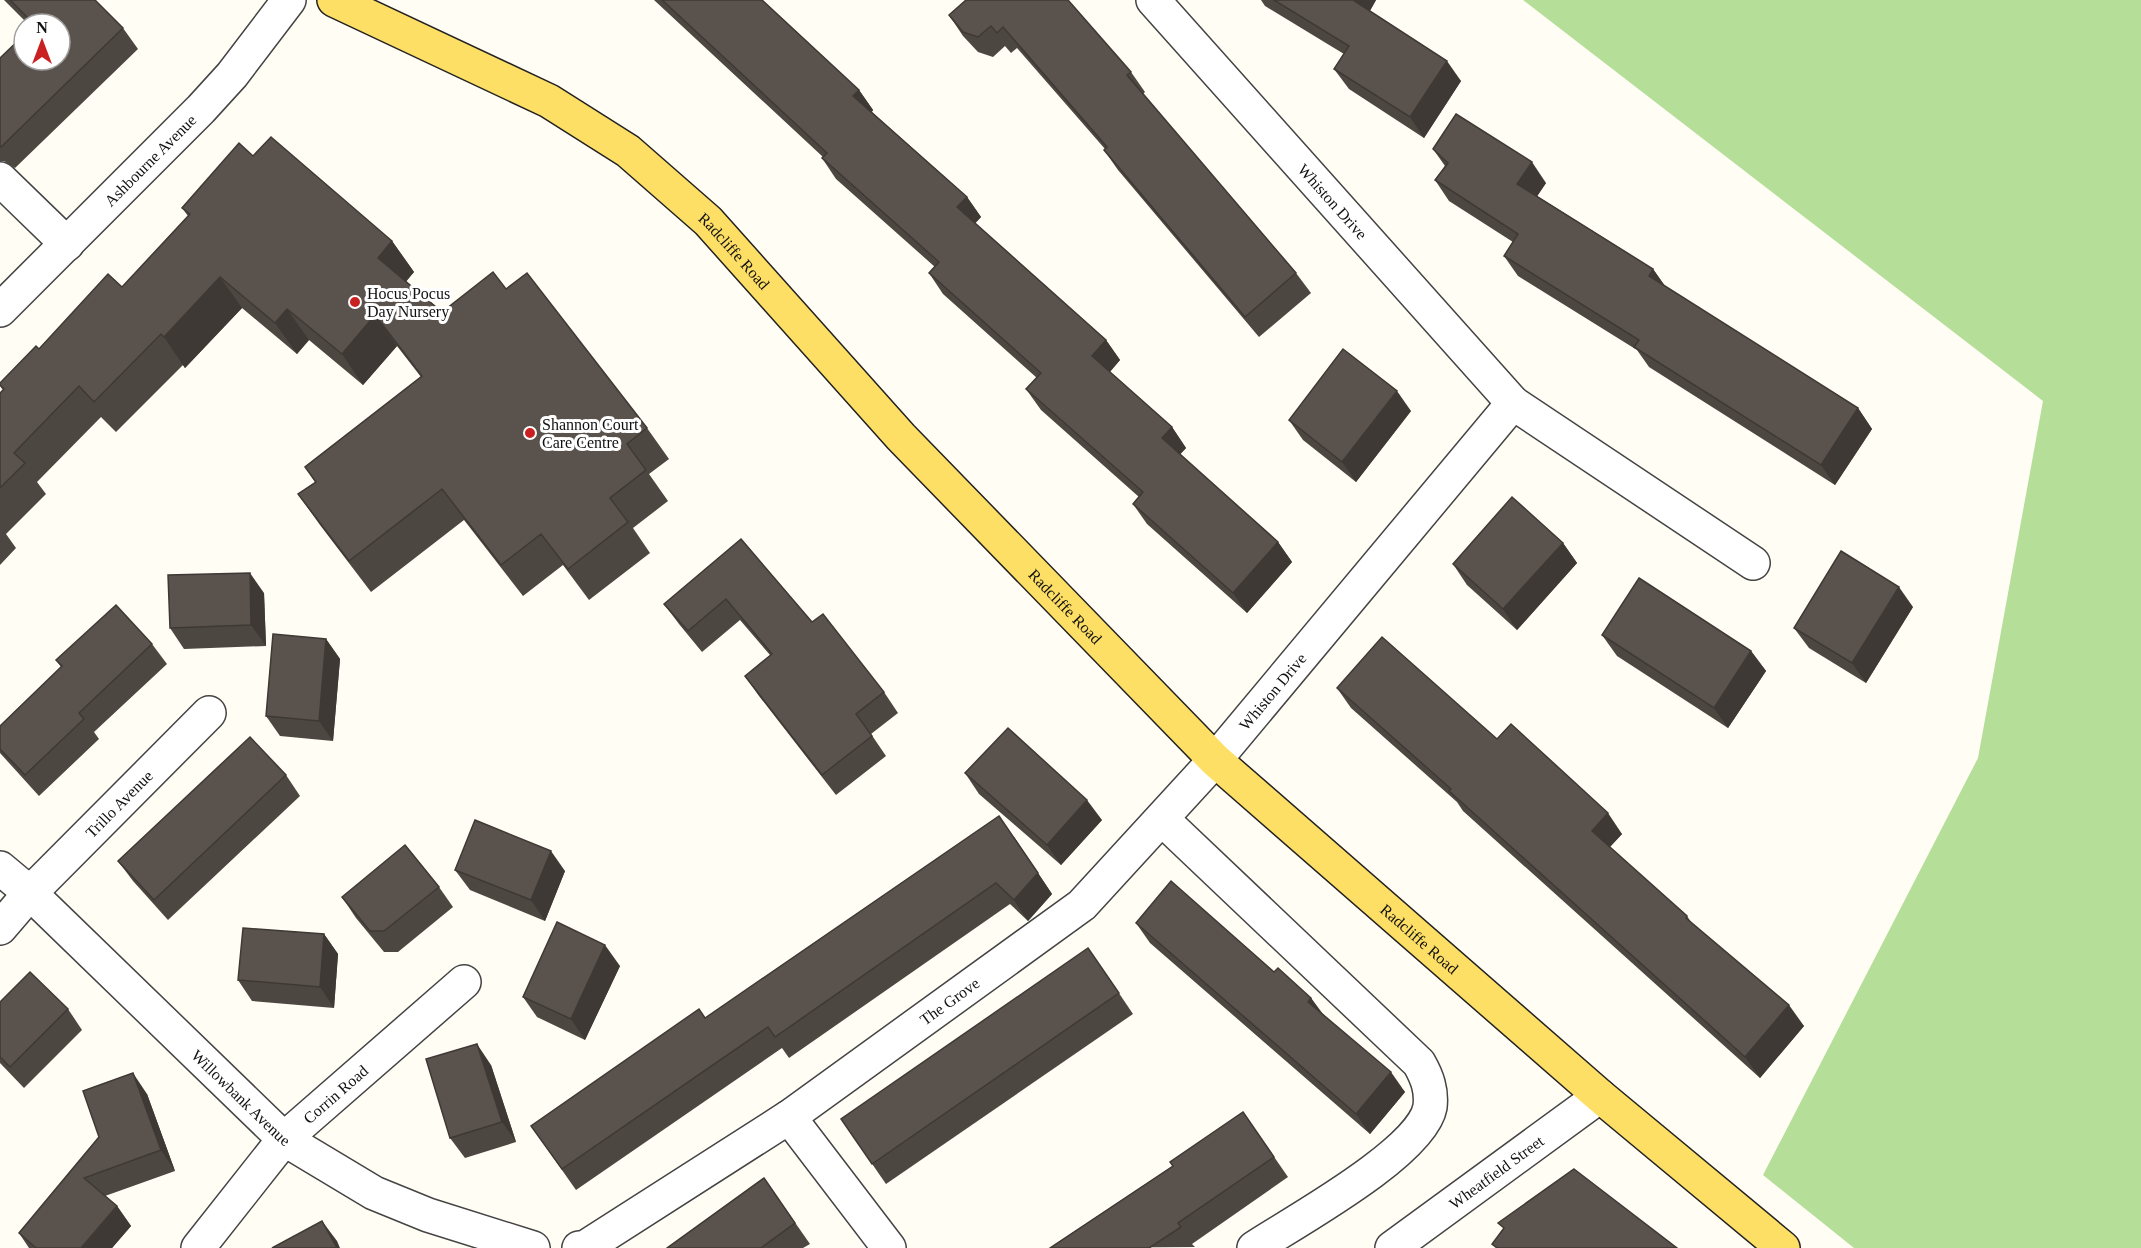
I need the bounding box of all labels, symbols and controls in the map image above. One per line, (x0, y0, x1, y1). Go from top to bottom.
north arrow (12, 12, 72, 72)
text: N (36, 19, 48, 36)
street label: Ashbourne Avenue (101, 111, 199, 209)
street label: Whiston Drive (1295, 160, 1371, 242)
street label: Radcliffe Road (696, 209, 773, 292)
place label: Hocus Pocus Day Nursery (367, 285, 450, 321)
marker: Hocus Pocus Day Nursery (348, 295, 362, 309)
place label: Shannon Court Care Centre (542, 416, 639, 451)
marker: Shannon Court Care Centre (523, 426, 537, 440)
street label: Radcliffe Road (1026, 565, 1105, 647)
street label: Whiston Drive (1235, 650, 1309, 733)
street label: Trillo Avenue (82, 767, 156, 841)
street label: Radcliffe Road (1377, 900, 1462, 977)
street label: The Grove (916, 974, 982, 1028)
street label: Willowbank Avenue (188, 1046, 293, 1149)
street label: Corrin Road (300, 1062, 371, 1127)
street label: Wheatfield Street (1446, 1132, 1547, 1212)

